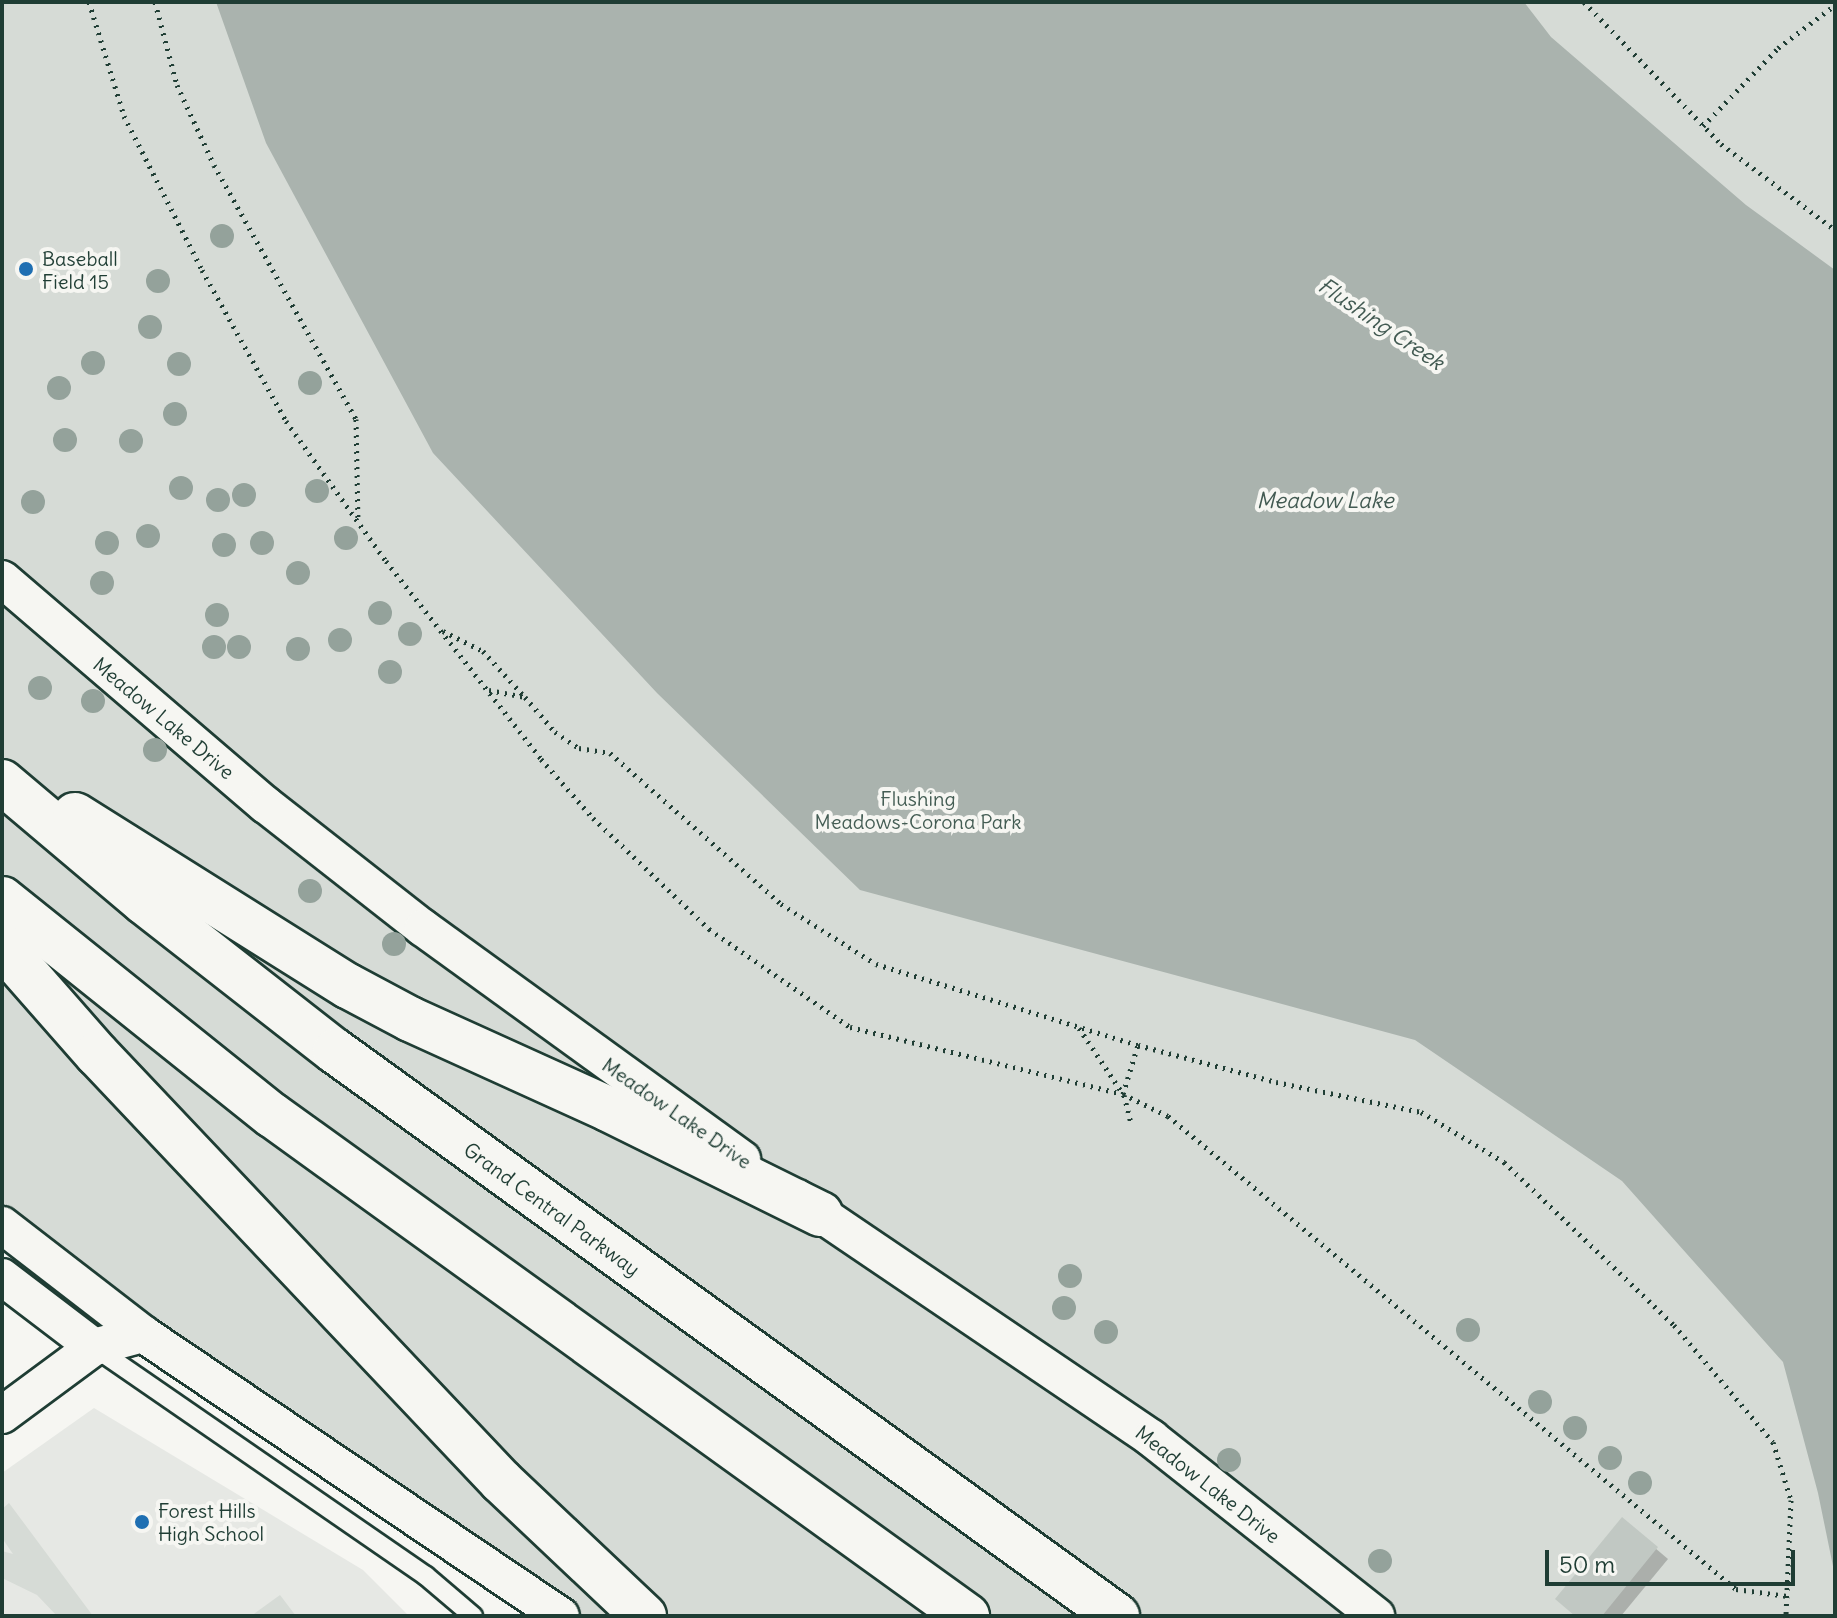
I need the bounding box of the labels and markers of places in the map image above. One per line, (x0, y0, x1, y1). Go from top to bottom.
place label: Baseball Field 15 (42, 246, 118, 293)
marker: Baseball Field 15 (17, 260, 35, 278)
place label: Forest Hills High School (158, 1498, 264, 1545)
marker: Forest Hills High School (133, 1513, 151, 1531)

